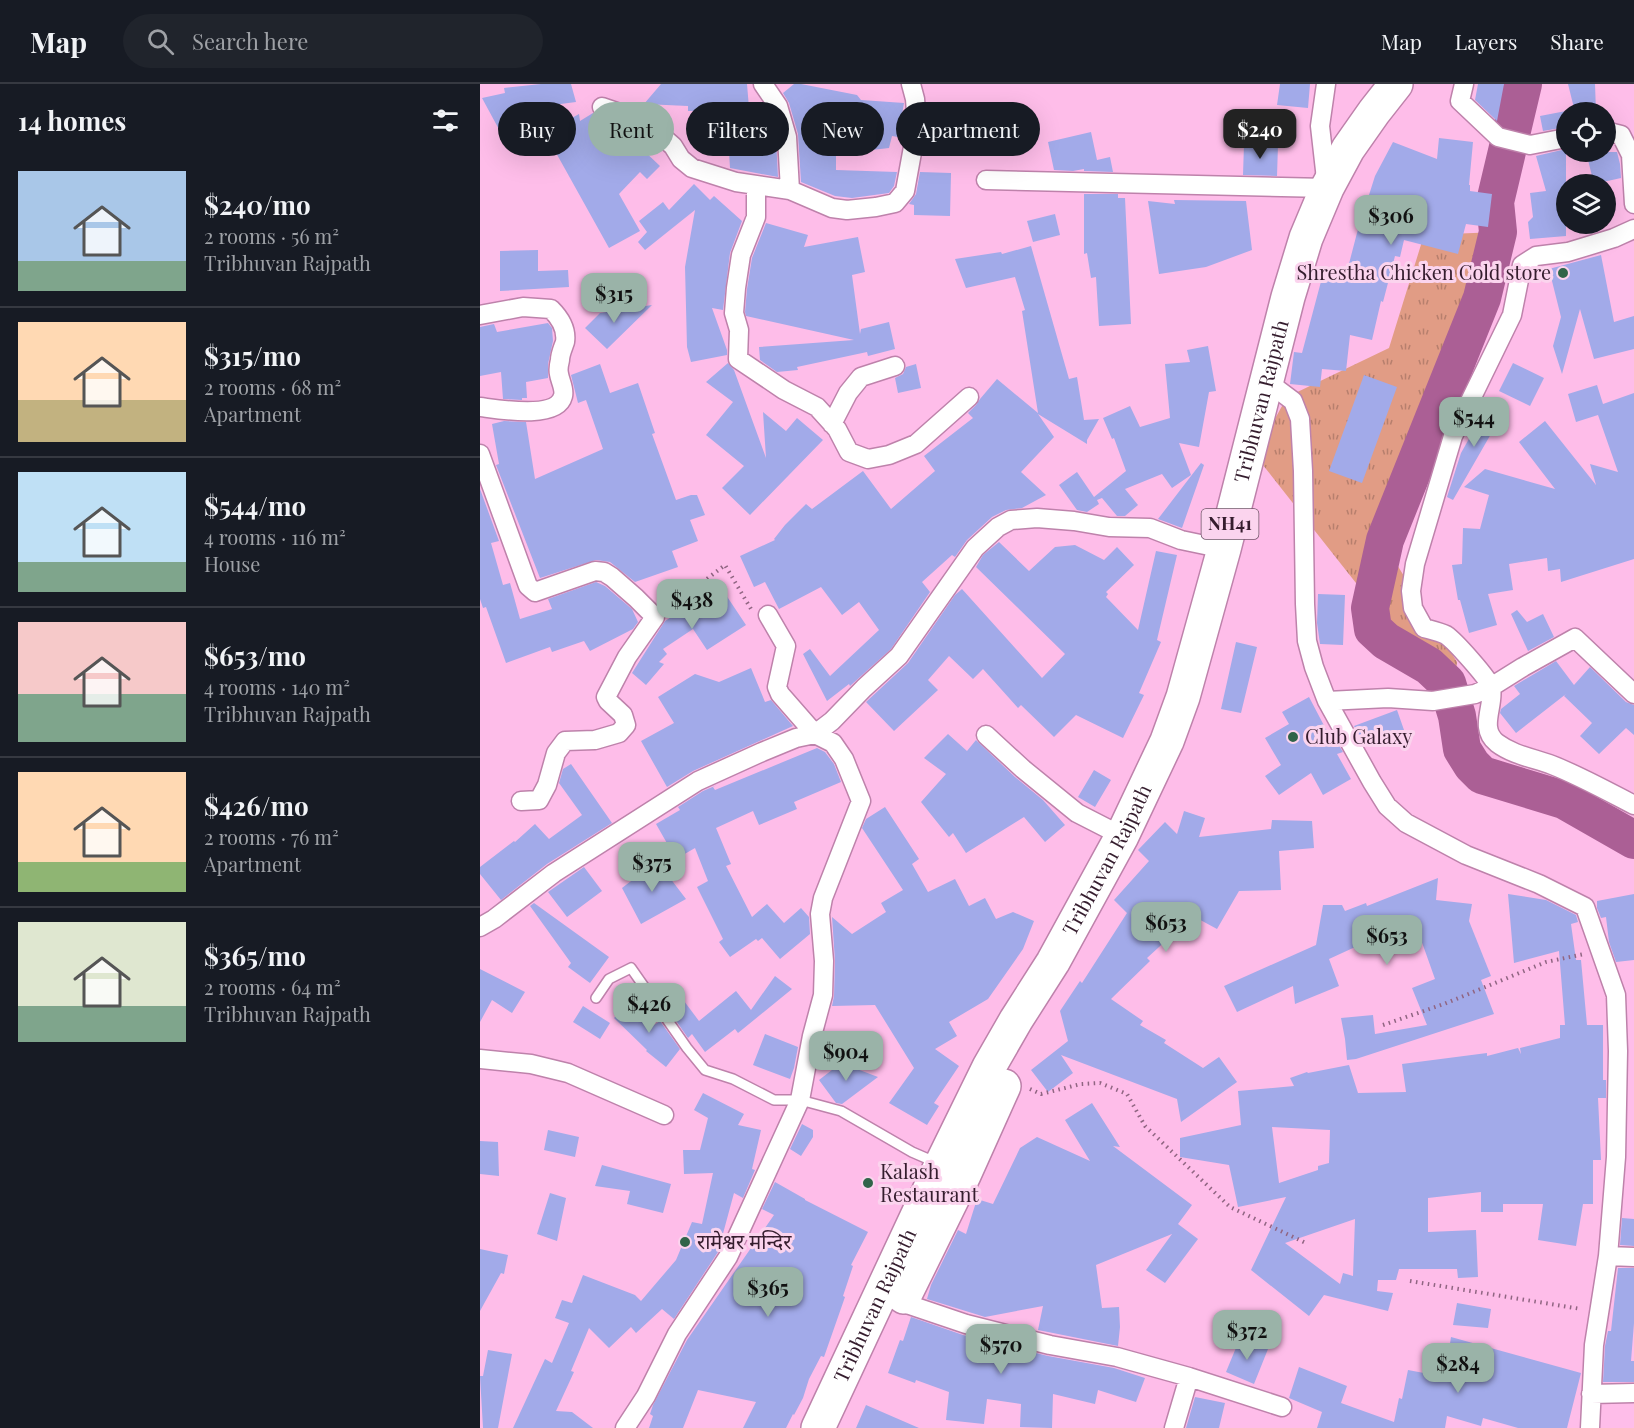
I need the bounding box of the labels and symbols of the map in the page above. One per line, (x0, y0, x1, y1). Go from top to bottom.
pin: $240 (1224, 109, 1296, 160)
pin: $306 (1355, 195, 1427, 246)
place label: Shrestha Chicken Cold store (1297, 258, 1551, 285)
marker: Shrestha Chicken Cold store (1556, 266, 1570, 280)
pin: $315 (578, 273, 650, 324)
street label: Tribhuvan Rajpath (1226, 316, 1294, 485)
pin: $544 (1438, 397, 1510, 448)
road number: NH41 (1202, 509, 1258, 539)
pin: $438 (656, 579, 728, 630)
place label: Club Galaxy (1305, 722, 1412, 749)
marker: Club Galaxy (1286, 730, 1300, 744)
street label: Tribhuvan Rajpath (1055, 779, 1157, 940)
pin: $375 (616, 842, 688, 893)
pin: $653 (1130, 902, 1202, 953)
pin: $653 (1351, 915, 1423, 966)
pin: $426 (613, 983, 685, 1034)
pin: $904 (810, 1031, 882, 1082)
place label: Kalash Restaurant (880, 1157, 979, 1207)
marker: Kalash Restaurant (861, 1176, 875, 1190)
street label: Tribhuvan Rajpath (826, 1224, 922, 1386)
place label: रामेश्वर मन्दिर (697, 1227, 792, 1254)
marker: रामेश्वर मन्दिर (678, 1235, 692, 1249)
pin: $365 (732, 1267, 804, 1318)
pin: $372 (1211, 1310, 1283, 1361)
pin: $570 (965, 1324, 1037, 1375)
pin: $284 (1422, 1343, 1494, 1394)

